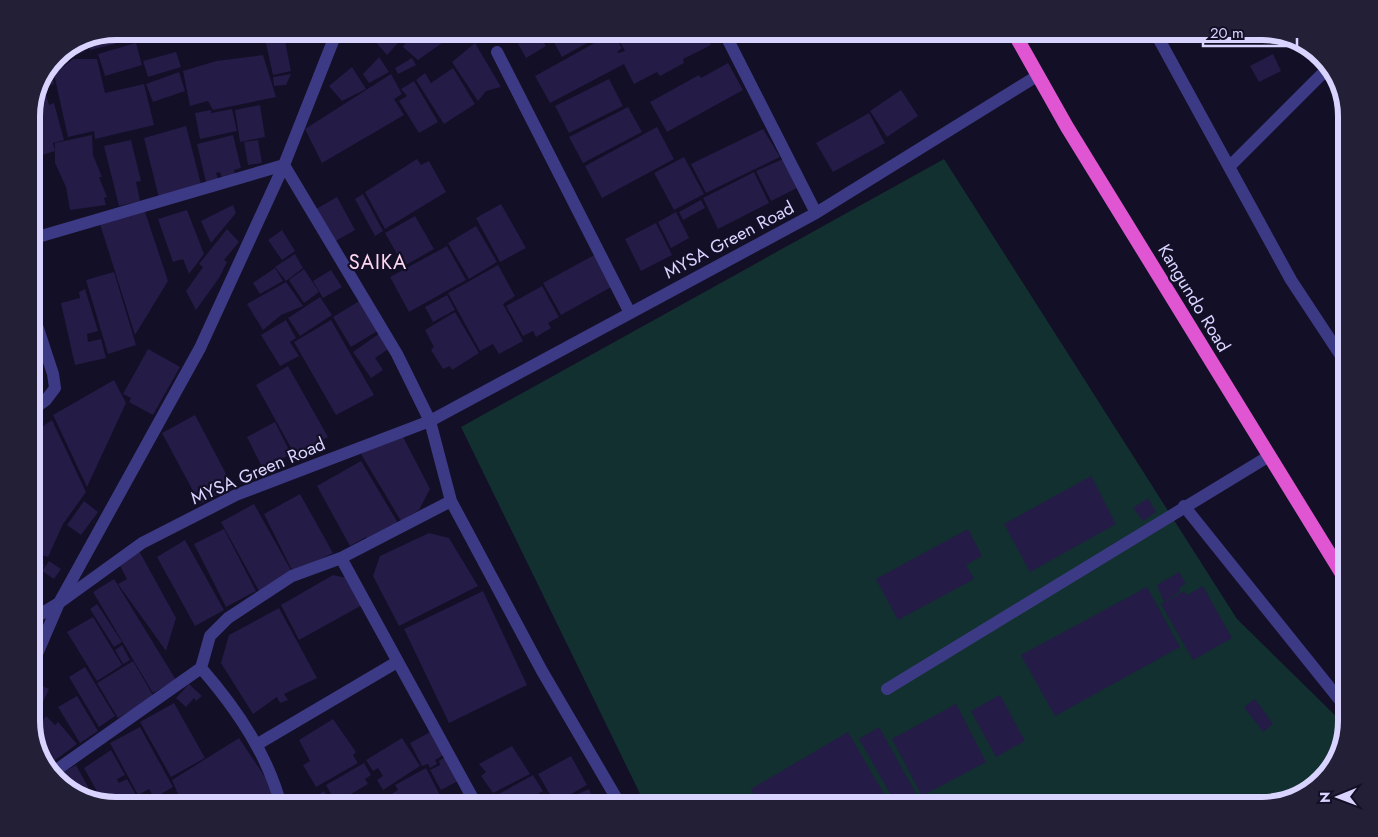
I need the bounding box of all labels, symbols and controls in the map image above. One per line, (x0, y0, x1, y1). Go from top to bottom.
scale bar (1203, 15, 1297, 47)
text: 20 m (1210, 22, 1244, 44)
street label: MYSA Green Road (659, 195, 799, 285)
street label: Kangundo Road (1151, 239, 1237, 357)
district label: SAIKA (349, 248, 407, 277)
street label: MYSA Green Road (187, 431, 329, 511)
north arrow (1313, 772, 1363, 822)
text: N (1315, 791, 1335, 803)

